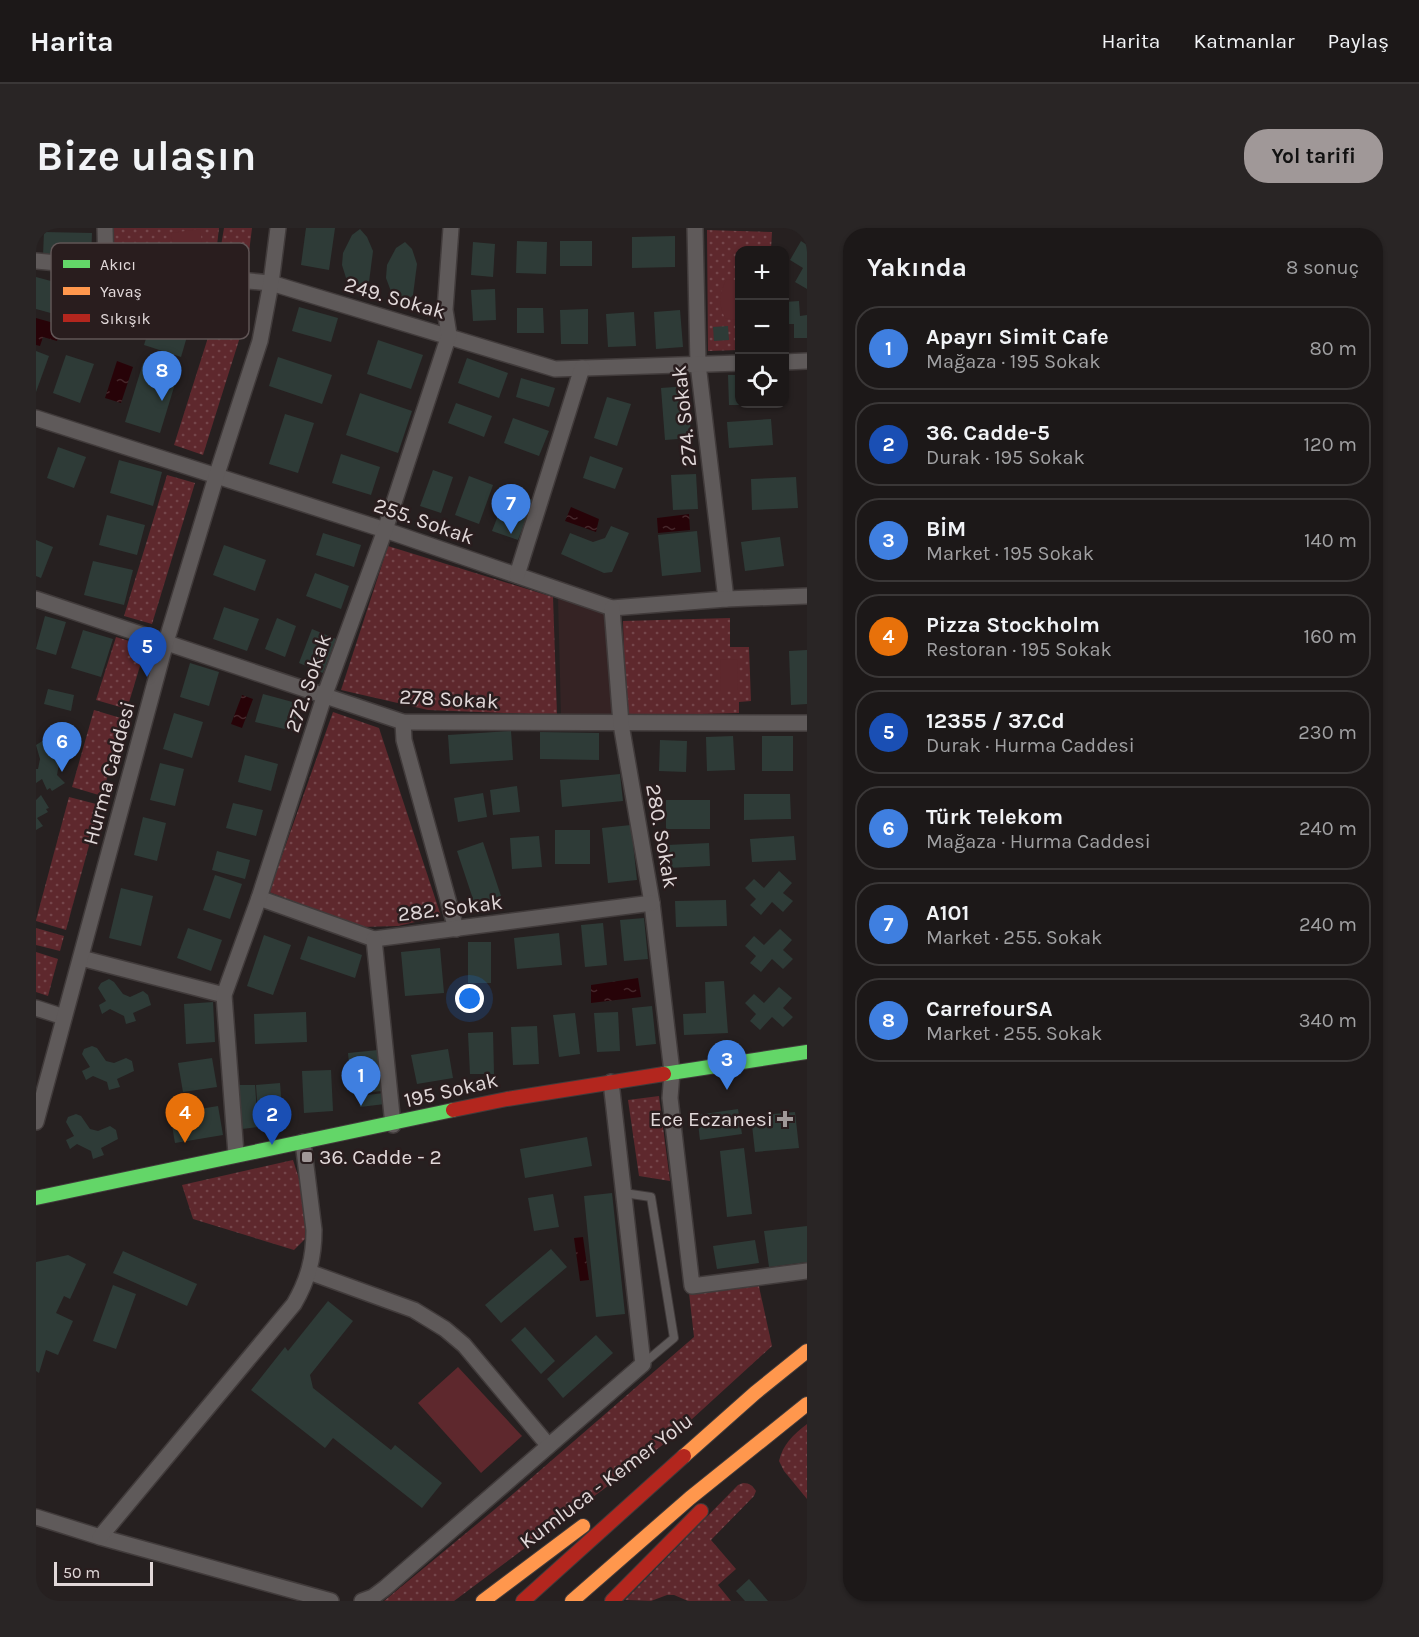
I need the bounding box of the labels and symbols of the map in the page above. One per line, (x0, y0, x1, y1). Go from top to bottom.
legend (51, 243, 249, 339)
text: Akıcı (100, 255, 136, 274)
street label: 249. Sokak (342, 272, 449, 324)
text: Yavaş (100, 282, 142, 301)
text: Sıkışık (100, 309, 150, 328)
pin: 8 (142, 352, 182, 401)
street label: 274. Sokak (667, 364, 701, 468)
pin: 7 (492, 484, 530, 534)
street label: 255. Sokak (371, 493, 477, 549)
pin: 5 (128, 628, 166, 677)
street label: 272. Sokak (280, 631, 336, 735)
street label: 278 Sokak (399, 684, 499, 714)
street label: Hurma Caddesi (78, 698, 140, 848)
pin: 6 (42, 722, 82, 772)
street label: 280. Sokak (641, 782, 683, 890)
street label: 282. Sokak (396, 890, 504, 926)
your location (455, 984, 484, 1013)
pin: 3 (708, 1040, 746, 1090)
pin: 1 (342, 1056, 380, 1106)
street label: 195 Sokak (402, 1068, 500, 1112)
pin: 4 (166, 1094, 204, 1143)
pin: 2 (252, 1096, 292, 1145)
place label: Ece Eczanesi (650, 1107, 773, 1131)
marker: Ece Eczanesi (778, 1112, 792, 1126)
place label: 36. Cadde - 2 (319, 1145, 442, 1169)
marker: 36. Cadde - 2 (300, 1150, 314, 1164)
street label: Kumluca - Kemer Yolu (515, 1408, 697, 1554)
scale bar (54, 1559, 153, 1586)

